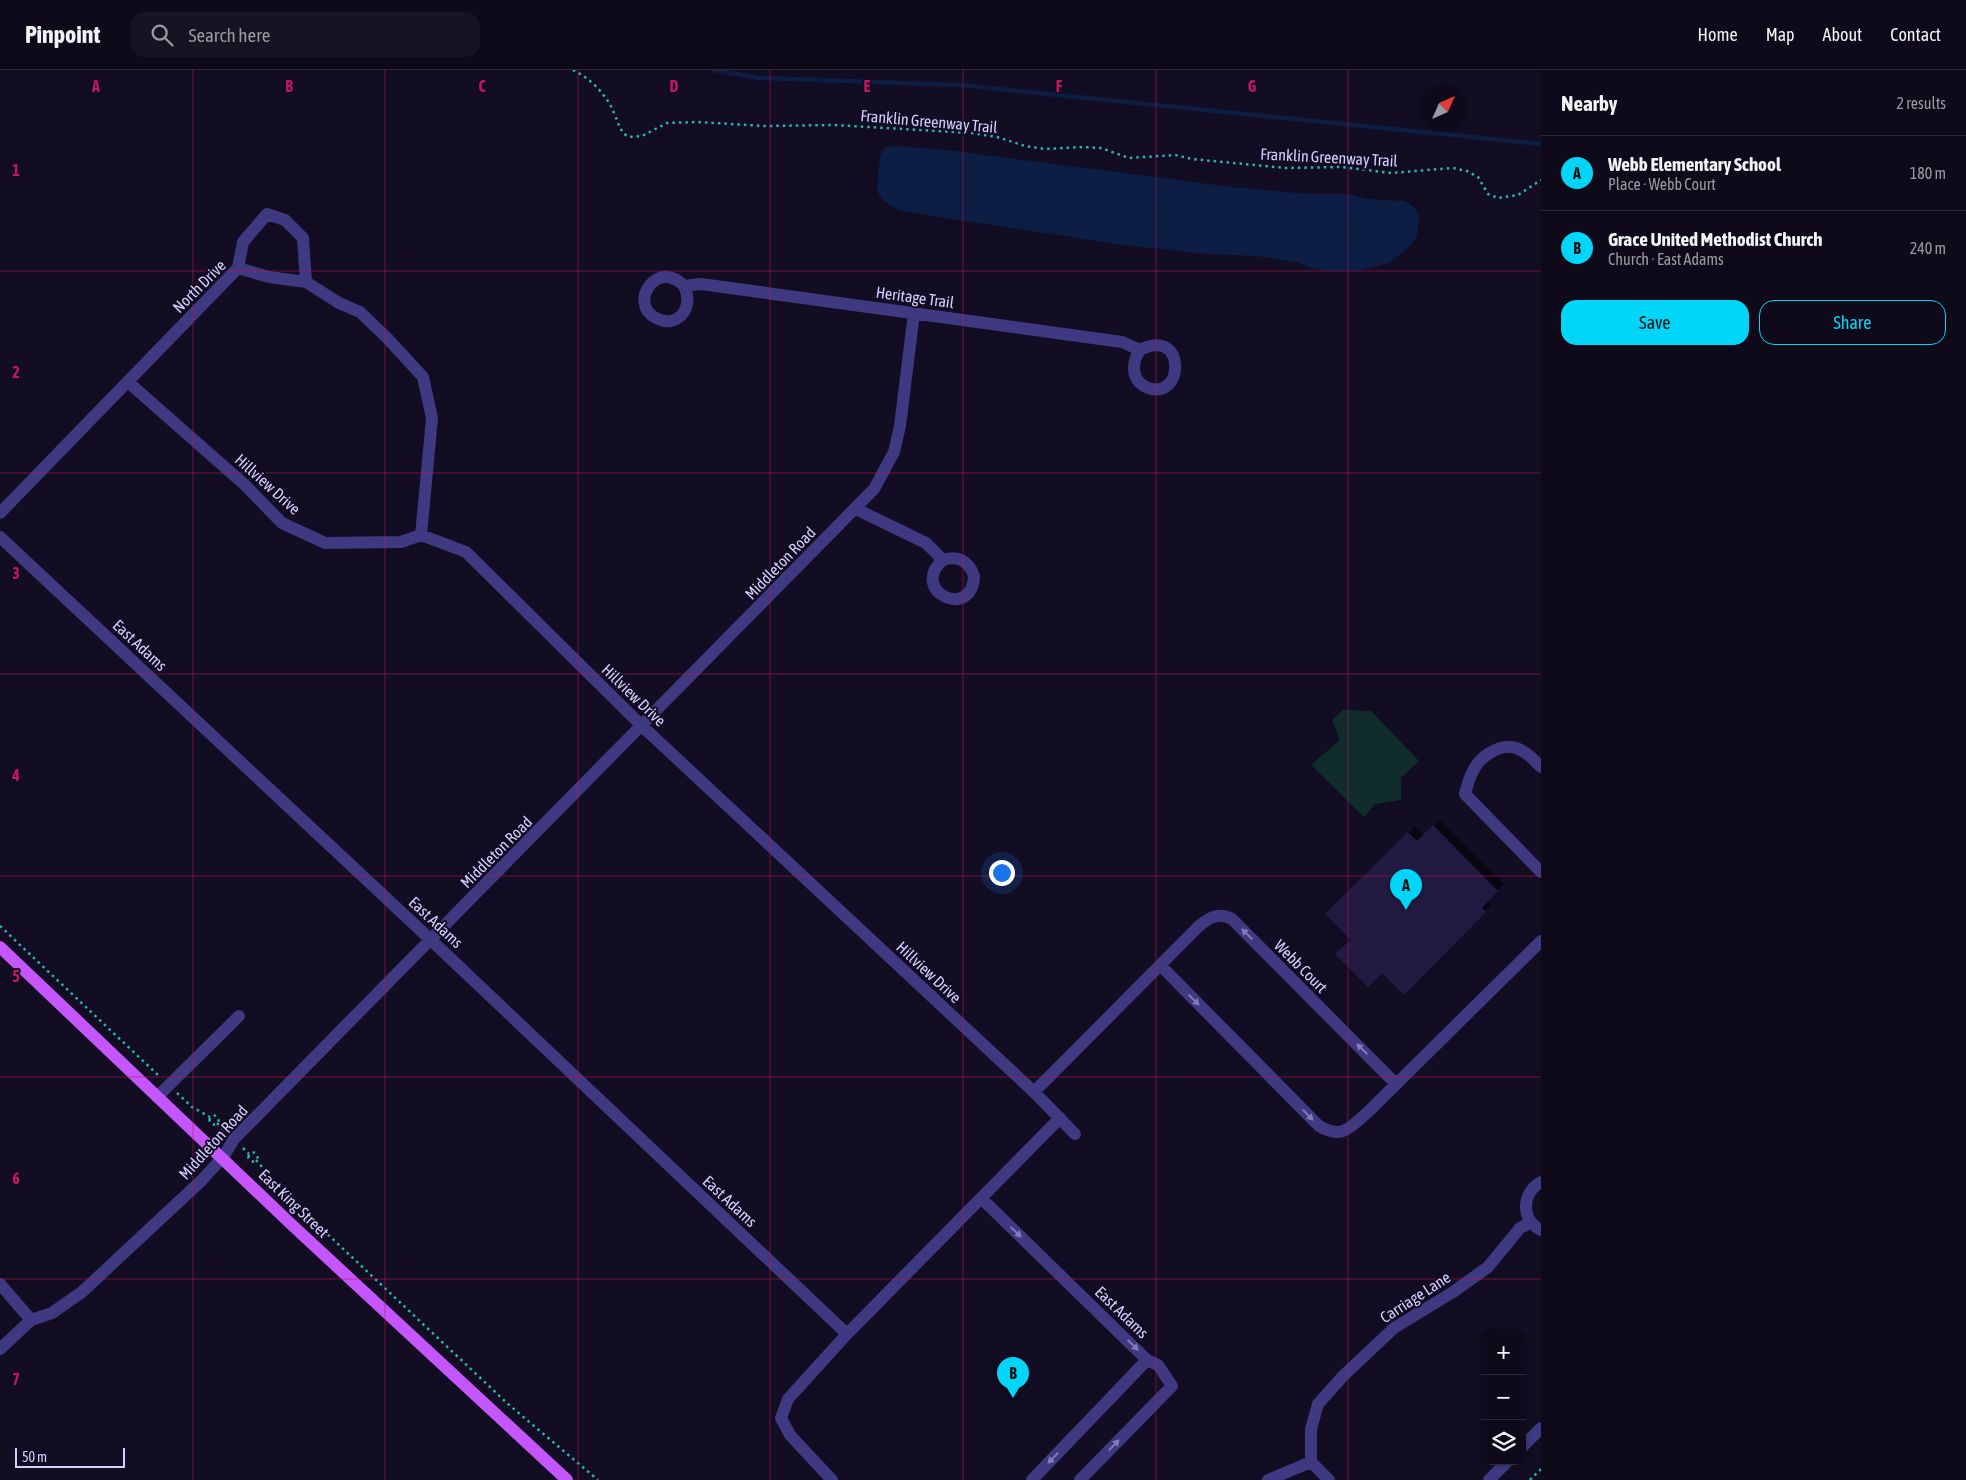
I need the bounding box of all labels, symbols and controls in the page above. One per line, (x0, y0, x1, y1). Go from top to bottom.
search box (130, 12, 480, 57)
text: Pinpoint (25, 21, 100, 48)
icon: search (148, 21, 176, 49)
text: Search here (188, 24, 270, 46)
text: Home (1698, 24, 1738, 45)
text: Map (1766, 24, 1795, 45)
text: About (1823, 24, 1862, 45)
text: Contact (1890, 24, 1941, 45)
text: A (91, 77, 100, 95)
text: B (285, 77, 293, 95)
text: C (478, 77, 486, 95)
text: D (670, 77, 679, 95)
text: E (864, 77, 871, 95)
text: F (1056, 77, 1063, 95)
text: G (1248, 77, 1257, 95)
north arrow (1421, 85, 1466, 130)
text: Nearby (1561, 91, 1617, 115)
text: 2 results (1896, 94, 1946, 112)
street label: Franklin Greenway Trail (860, 106, 999, 137)
street label: Franklin Greenway Trail (1260, 144, 1399, 171)
text: Webb Elementary School (1608, 153, 1781, 175)
text: 1 (12, 161, 20, 179)
text: A (1573, 164, 1581, 182)
text: 180 m (1910, 164, 1946, 182)
text: Place · Webb Court (1608, 175, 1716, 193)
text: Grace United Methodist Church (1608, 228, 1823, 250)
text: B (1573, 239, 1581, 257)
text: 240 m (1910, 239, 1946, 257)
text: Church · East Adams (1608, 250, 1724, 268)
street label: North Drive (169, 256, 229, 316)
street label: Heritage Trail (875, 283, 956, 312)
button: Save (1561, 300, 1749, 345)
button: Share (1759, 300, 1946, 345)
text: 2 (12, 363, 20, 381)
street label: Hillview Drive (232, 450, 304, 518)
street label: Middleton Road (741, 523, 819, 603)
text: 3 (12, 564, 20, 582)
street label: East Adams (109, 616, 171, 675)
street label: Hillview Drive (598, 660, 670, 730)
text: 4 (11, 766, 20, 784)
street label: Middleton Road (457, 813, 535, 891)
your location (989, 860, 1015, 886)
pin: A (1390, 869, 1422, 910)
street label: East Adams (405, 893, 467, 952)
one-way arrow (1241, 928, 1253, 940)
street label: Webb Court (1271, 936, 1331, 996)
street label: Hillview Drive (893, 938, 965, 1006)
text: 5 (12, 967, 20, 985)
one-way arrow (1188, 994, 1200, 1006)
one-way arrow (1356, 1044, 1368, 1056)
street label: Middleton Road (175, 1101, 251, 1183)
one-way arrow (1302, 1109, 1314, 1121)
street label: East King Street (255, 1165, 333, 1242)
text: 6 (12, 1169, 20, 1187)
street label: East Adams (699, 1172, 761, 1231)
one-way arrow (1010, 1226, 1022, 1238)
street label: Carriage Lane (1377, 1268, 1454, 1327)
street label: East Adams (1092, 1282, 1153, 1342)
map controls (1481, 1330, 1526, 1465)
button: + (1481, 1330, 1526, 1375)
one-way arrow (1126, 1339, 1138, 1351)
pin: B (997, 1357, 1029, 1398)
text: 7 (12, 1370, 20, 1388)
button: − (1481, 1375, 1526, 1420)
button: layers (1481, 1420, 1526, 1465)
one-way arrow (1108, 1439, 1120, 1451)
scale bar (15, 1445, 125, 1468)
text: 50 m (22, 1449, 47, 1465)
one-way arrow (1047, 1452, 1059, 1464)

